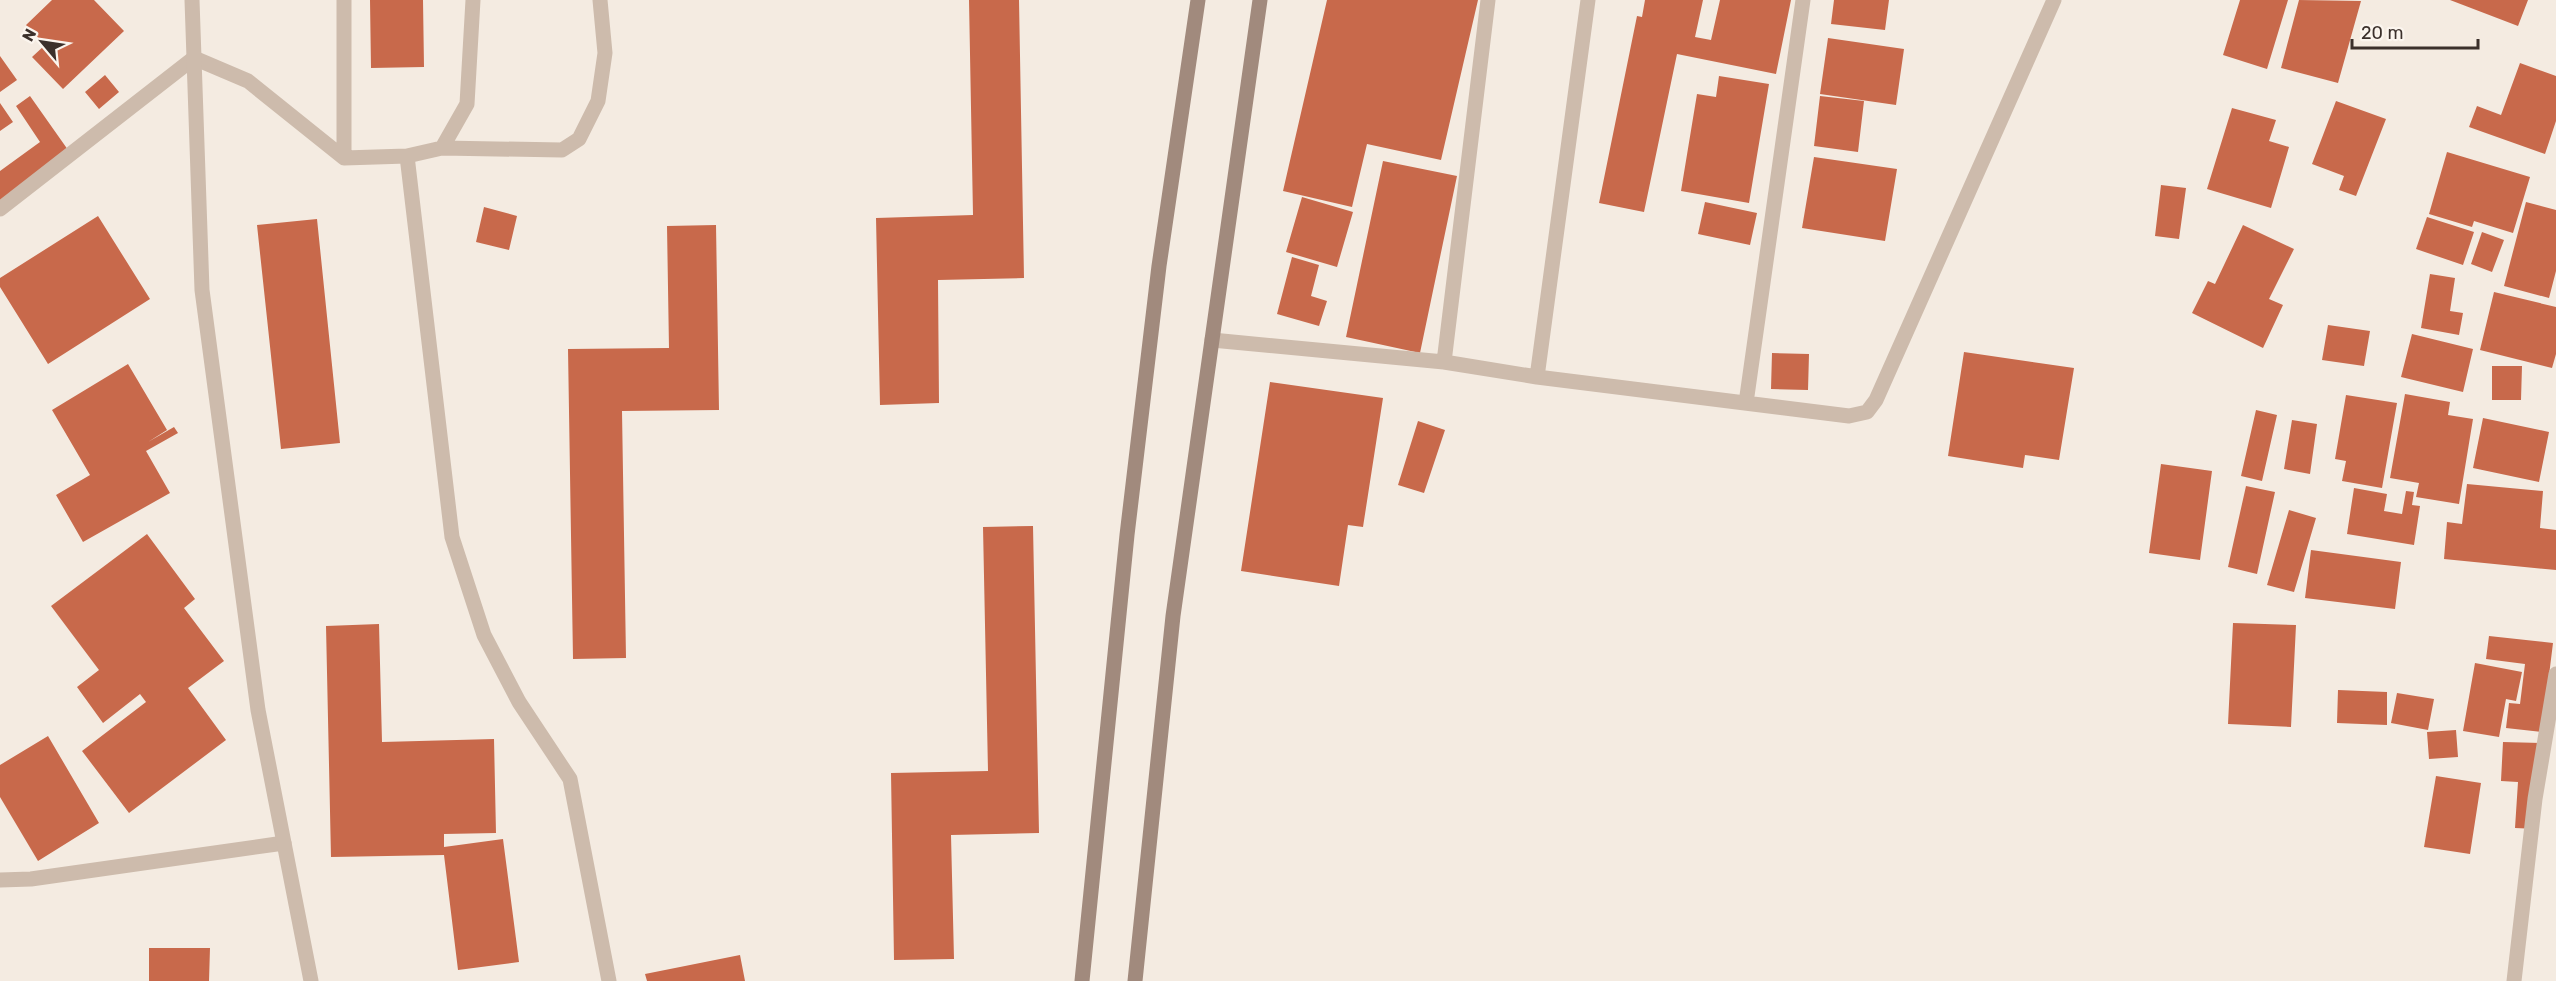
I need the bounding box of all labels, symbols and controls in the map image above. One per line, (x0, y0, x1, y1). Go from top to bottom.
north arrow (12, 12, 72, 72)
scale bar (2352, 12, 2478, 50)
text: 20 m (2361, 22, 2403, 44)
text: N (18, 25, 40, 45)

